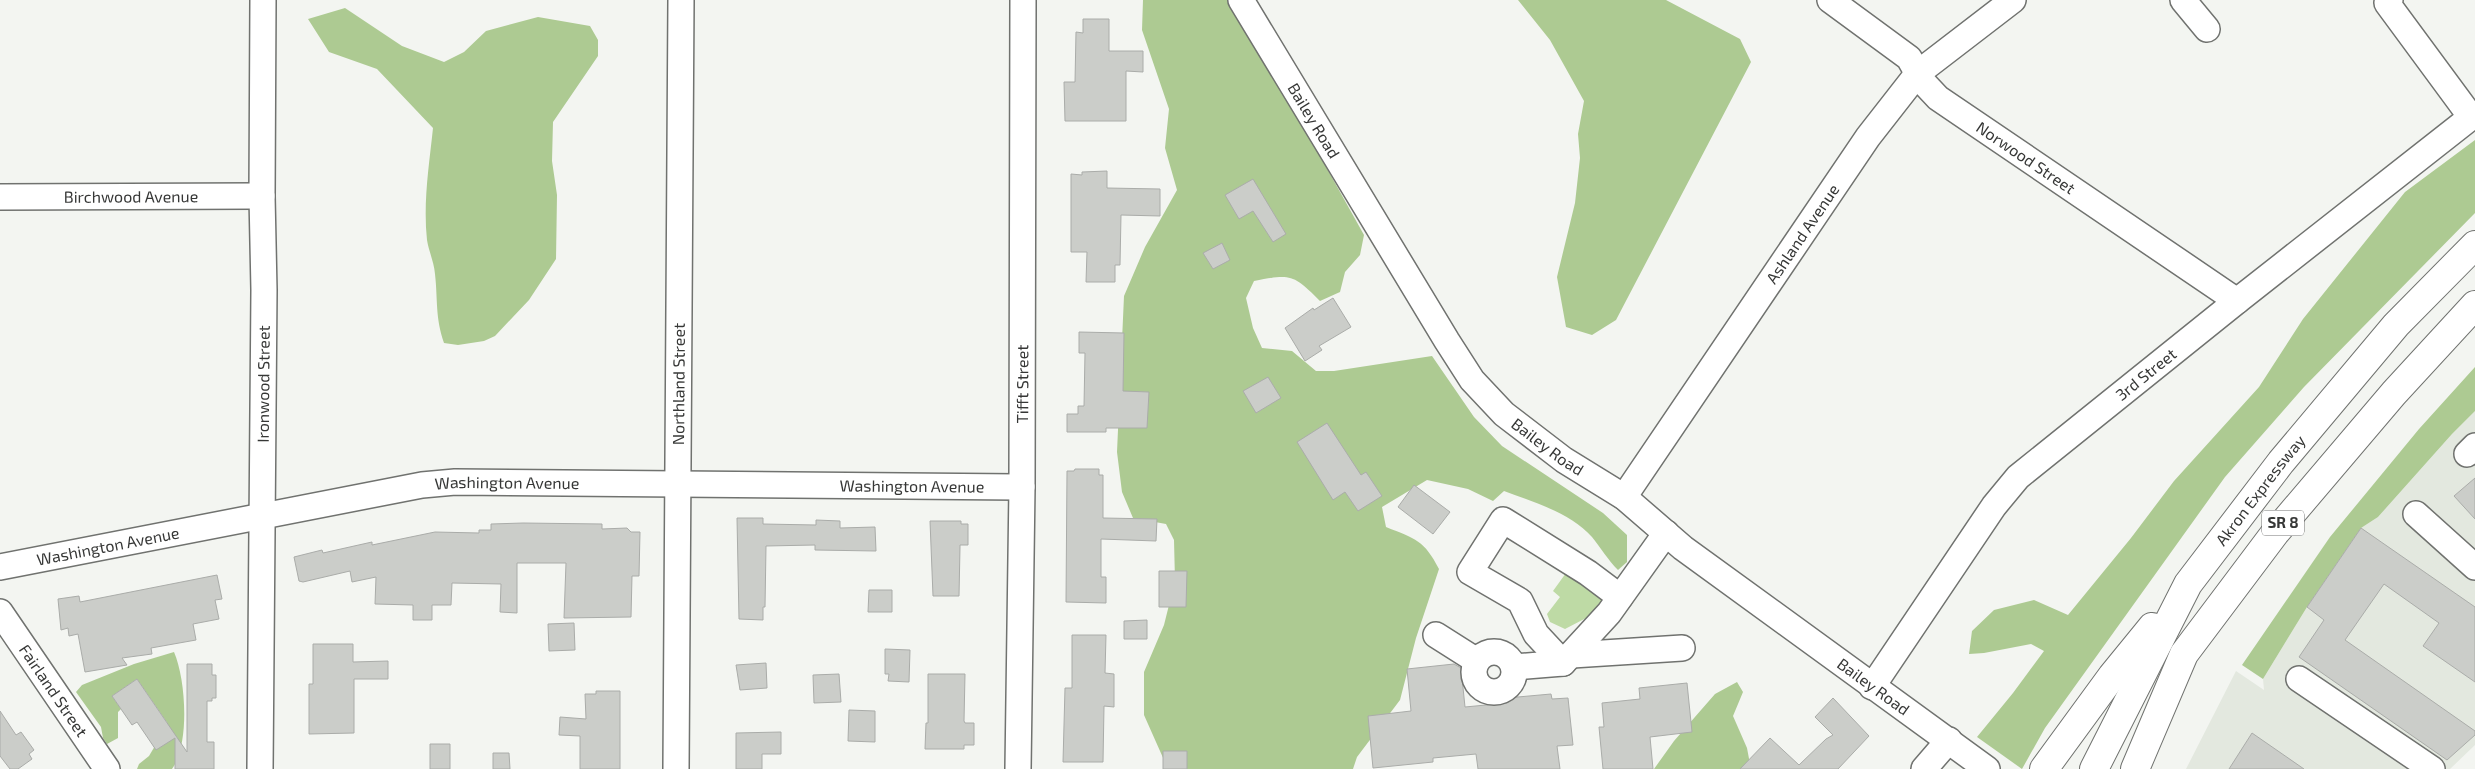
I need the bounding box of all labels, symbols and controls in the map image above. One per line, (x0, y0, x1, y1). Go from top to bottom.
street label: Bailey Road (1284, 79, 1344, 162)
street label: Norwood Street (1973, 117, 2079, 198)
street label: Ashland Avenue (1762, 180, 1842, 287)
street label: Birchwood Avenue (64, 186, 198, 206)
street label: Northland Street (668, 323, 688, 445)
street label: Ironwood Street (253, 325, 273, 443)
street label: 3rd Street (2111, 344, 2180, 404)
street label: Tifft Street (1012, 345, 1031, 423)
street label: Bailey Road (1508, 414, 1587, 479)
street label: Akron Expressway (2211, 430, 2309, 549)
street label: Washington Avenue (434, 472, 579, 493)
street label: Washington Avenue (840, 475, 984, 496)
road number: SR 8 (2262, 510, 2304, 536)
street label: Washington Avenue (35, 522, 181, 569)
street label: Fairland Street (16, 640, 92, 740)
street label: Bailey Road (1834, 654, 1914, 719)

